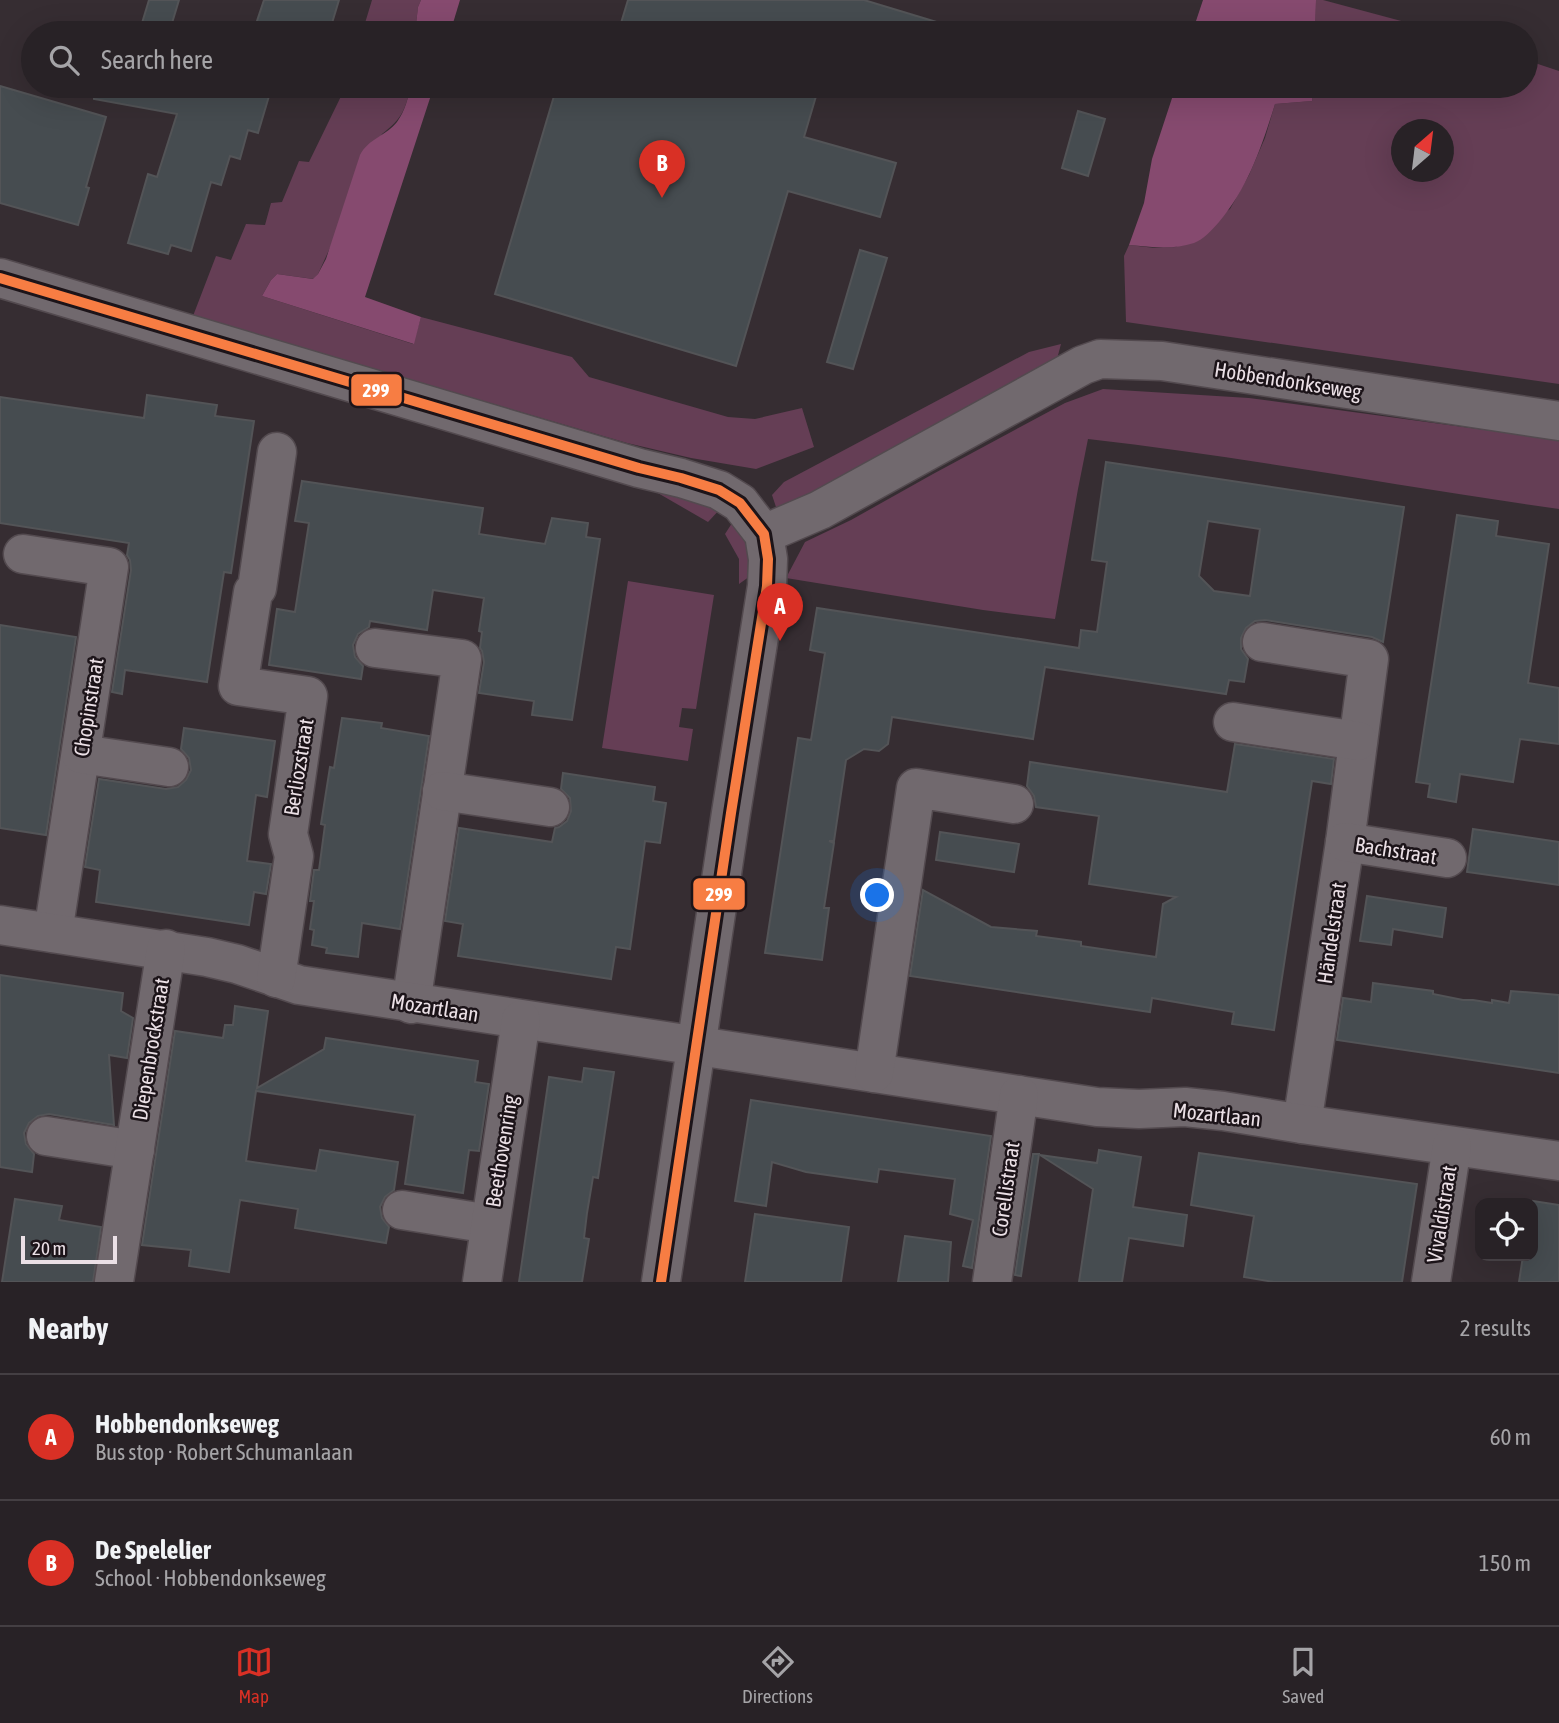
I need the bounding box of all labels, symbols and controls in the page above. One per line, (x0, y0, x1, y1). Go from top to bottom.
search box (21, 21, 1538, 98)
icon: search (45, 41, 83, 79)
text: Search here (101, 45, 213, 75)
north arrow (1391, 119, 1454, 182)
pin: B (639, 140, 685, 198)
street label: Hobbendonkseweg (1213, 357, 1363, 403)
line badge: 299 (350, 373, 403, 407)
text: 299 (363, 379, 389, 401)
pin: A (757, 583, 803, 641)
street label: Chopinstraat (68, 656, 108, 758)
street label: Berliozstraat (278, 717, 318, 817)
street label: Bachstraat (1353, 832, 1439, 868)
line badge: 299 (692, 877, 746, 911)
your location (860, 878, 894, 912)
street label: Händelstraat (1312, 881, 1350, 985)
text: 299 (706, 883, 732, 905)
street label: Diepenbrockstraat (127, 976, 173, 1122)
street label: Mozartlaan (389, 988, 481, 1026)
street label: Beethovenring (480, 1093, 522, 1209)
street label: Mozartlaan (1172, 1097, 1262, 1131)
street label: Corellistraat (986, 1140, 1024, 1238)
street label: Vivaldistraat (1421, 1164, 1461, 1264)
map controls (1475, 1198, 1538, 1261)
button: locate (1475, 1198, 1538, 1261)
scale bar (21, 1233, 117, 1265)
text: 20 m (32, 1237, 66, 1259)
text: Nearby (28, 1311, 108, 1345)
text: 2 results (1460, 1315, 1531, 1341)
text: Hobbendonkseweg (95, 1409, 279, 1439)
text: A (45, 1424, 57, 1450)
text: 60 m (1490, 1424, 1531, 1450)
text: Bus stop · Robert Schumanlaan (95, 1439, 353, 1465)
text: De Spelelier (95, 1535, 211, 1565)
text: B (46, 1550, 56, 1576)
text: 150 m (1479, 1550, 1531, 1576)
text: School · Hobbendonkseweg (95, 1565, 326, 1591)
tab: Map (235, 1643, 273, 1707)
tab: Directions (742, 1643, 813, 1707)
tab: Saved (1282, 1643, 1324, 1707)

